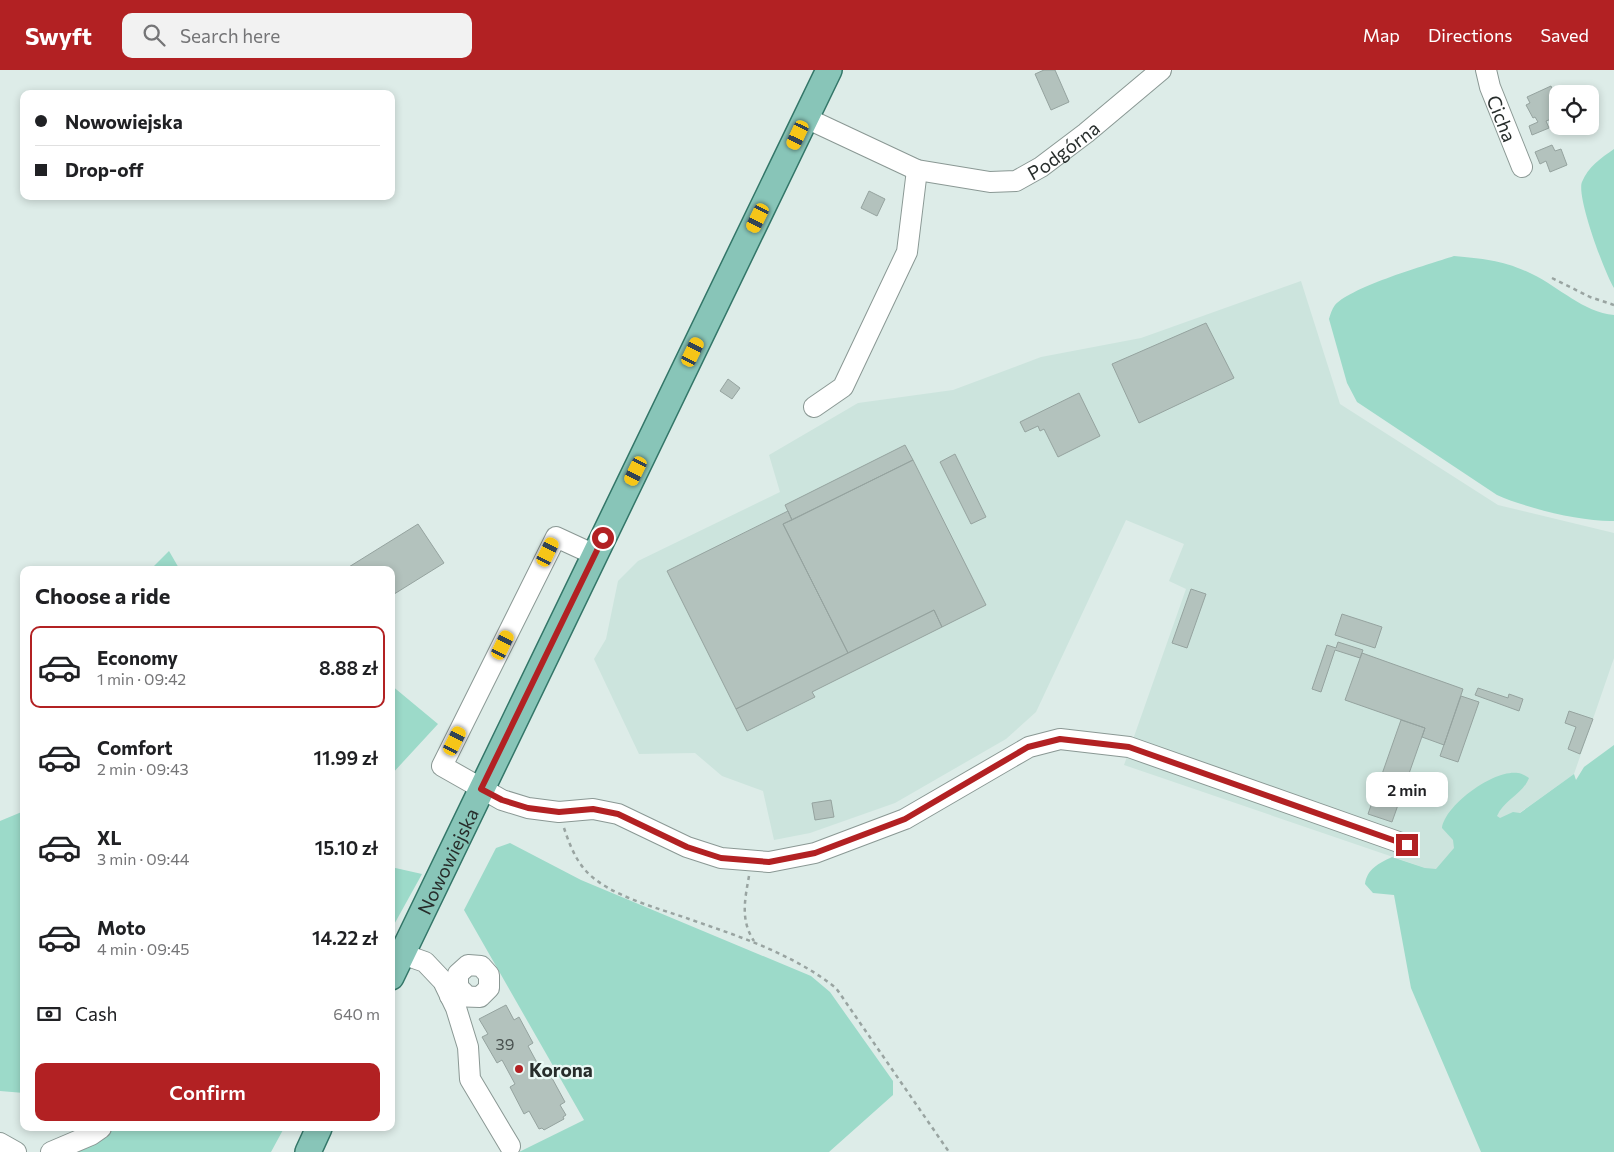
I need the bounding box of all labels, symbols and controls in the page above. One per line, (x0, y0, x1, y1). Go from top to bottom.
search box (122, 13, 472, 58)
text: Swyft (25, 21, 92, 50)
icon: search (140, 21, 168, 49)
text: Search here (180, 24, 280, 47)
text: Map (1363, 24, 1400, 46)
text: Directions (1428, 24, 1512, 46)
text: Saved (1540, 24, 1589, 46)
map controls (1549, 85, 1599, 135)
button: locate (1549, 85, 1599, 135)
street label: Cicha (1483, 92, 1522, 145)
text: Nowowiejska (65, 110, 183, 133)
street label: Podgórna (1023, 116, 1104, 184)
car (784, 118, 811, 152)
text: Drop-off (65, 158, 144, 181)
car (744, 201, 771, 235)
car (679, 335, 706, 369)
car (622, 454, 649, 488)
route start (592, 527, 614, 549)
car (534, 535, 561, 569)
text: Choose a ride (35, 582, 170, 609)
car (489, 628, 516, 662)
icon: car (37, 645, 82, 690)
text: Economy (97, 646, 178, 669)
text: 8.88 zł (319, 656, 378, 679)
text: 1 min · 09:42 (97, 669, 186, 688)
car (441, 724, 468, 758)
icon: car (37, 735, 82, 780)
text: Comfort (97, 736, 173, 759)
text: 11.99 zł (314, 746, 378, 769)
text: 2 min · 09:43 (97, 759, 189, 778)
callout: 2 min (1366, 772, 1448, 808)
text: 2 min (1387, 780, 1427, 799)
street label: Nowowiejska (412, 804, 482, 918)
icon: car (37, 825, 82, 870)
text: XL (97, 826, 122, 849)
route end (1396, 834, 1418, 856)
text: 15.10 zł (315, 836, 378, 859)
text: 3 min · 09:44 (97, 849, 189, 868)
icon: car (37, 915, 82, 960)
text: Moto (97, 916, 146, 939)
text: 14.22 zł (312, 926, 378, 949)
text: 4 min · 09:45 (97, 939, 190, 958)
icon: cash (35, 1000, 63, 1028)
text: Cash (75, 1002, 117, 1025)
text: 640 m (333, 1004, 380, 1023)
house number: 39 (496, 1034, 514, 1053)
place label: Korona (529, 1058, 593, 1081)
button: Confirm (35, 1063, 380, 1121)
marker: Korona (513, 1063, 525, 1075)

